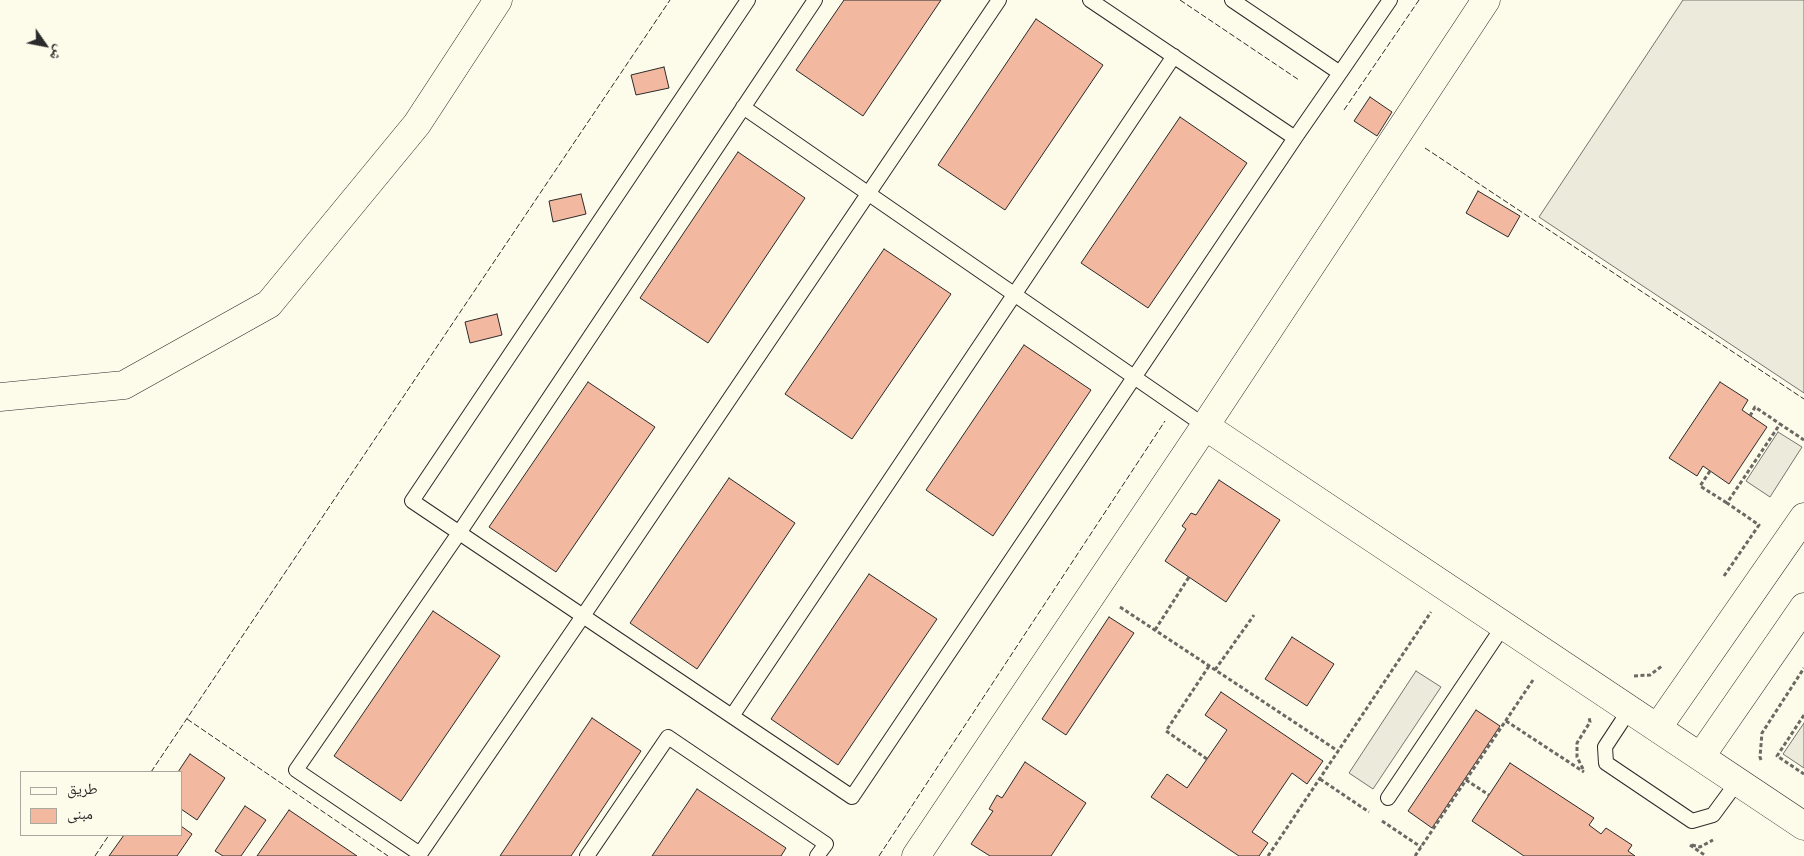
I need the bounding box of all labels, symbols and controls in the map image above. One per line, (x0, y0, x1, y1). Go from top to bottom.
north arrow (20, 20, 70, 70)
text: ش (47, 43, 69, 64)
legend (20, 771, 182, 836)
text: طريق (67, 779, 98, 798)
text: مبنى (67, 804, 93, 823)

